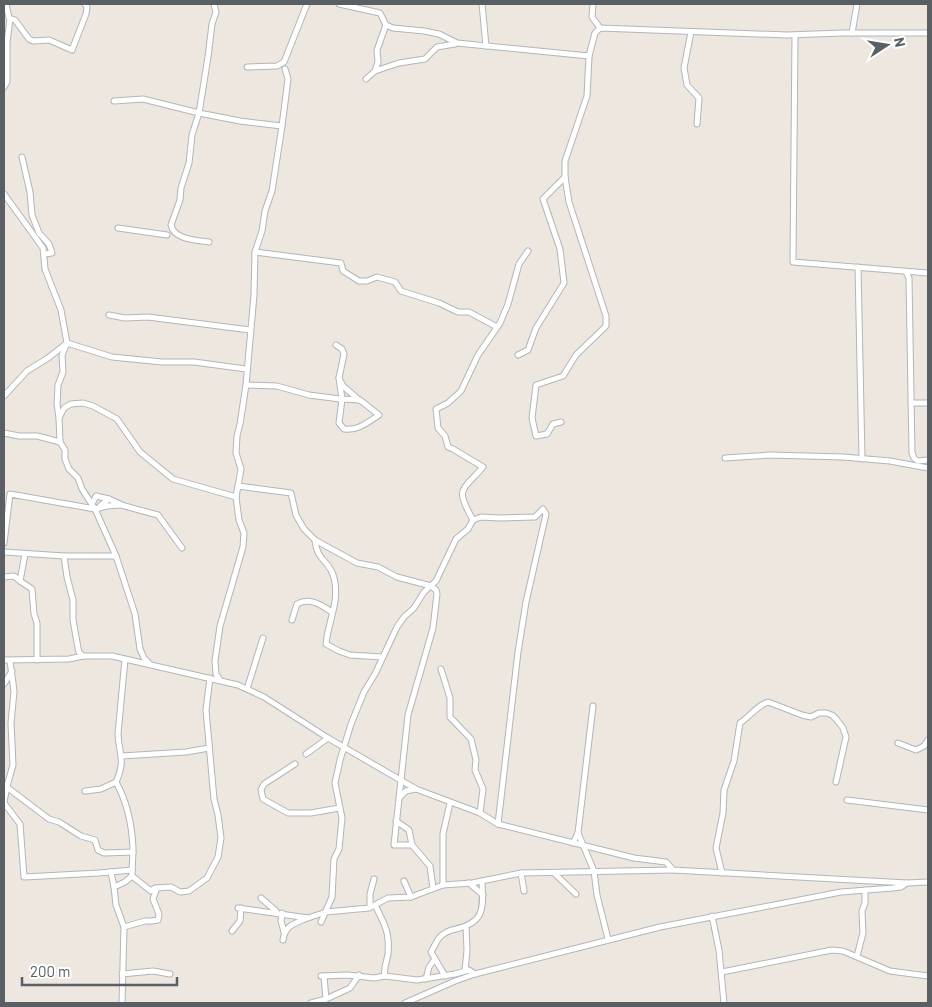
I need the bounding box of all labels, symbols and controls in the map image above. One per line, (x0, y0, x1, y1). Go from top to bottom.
north arrow (862, 20, 912, 70)
text: N (891, 36, 909, 49)
scale bar (22, 954, 178, 986)
text: 200 m (30, 962, 70, 980)

